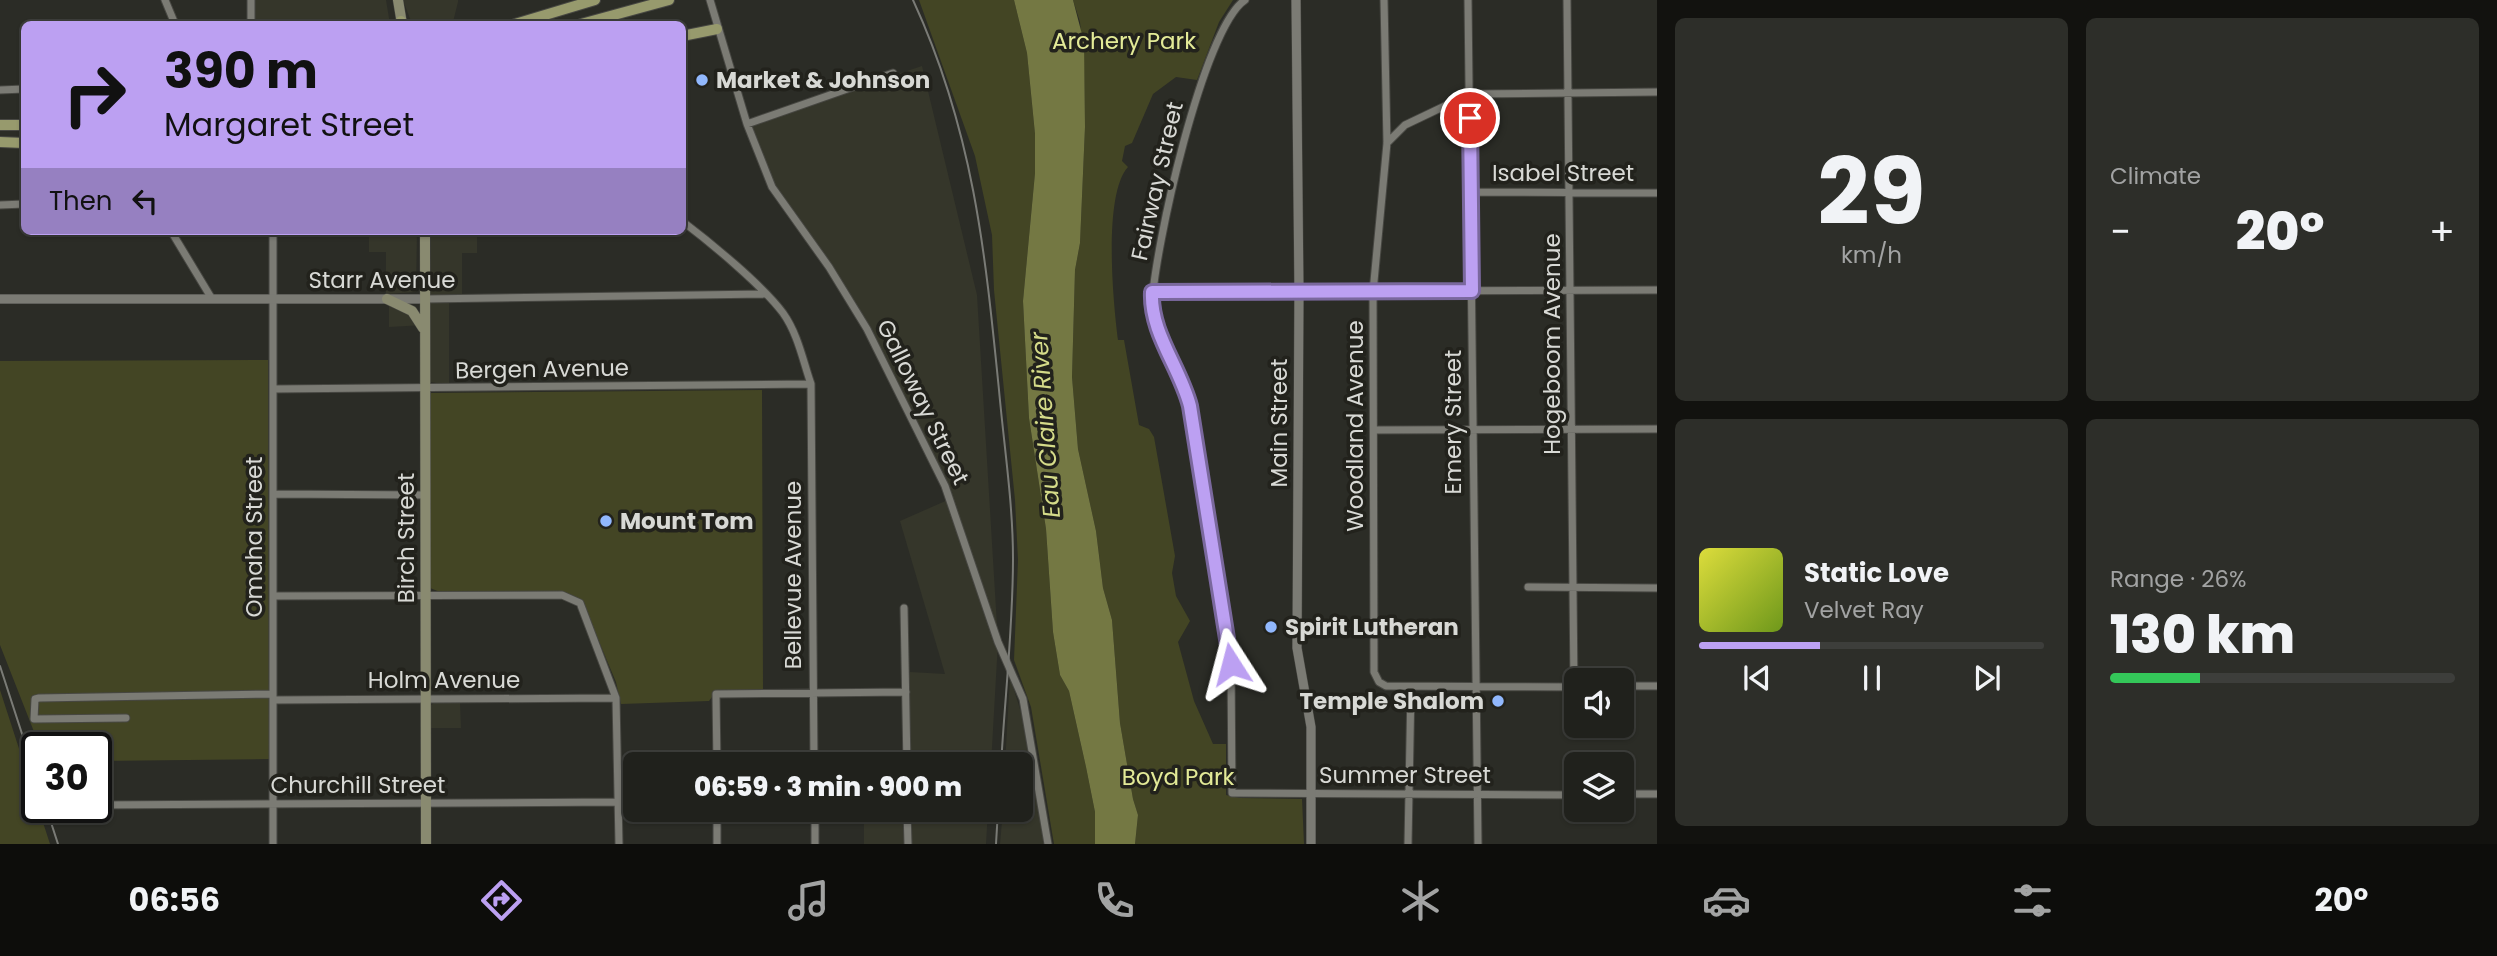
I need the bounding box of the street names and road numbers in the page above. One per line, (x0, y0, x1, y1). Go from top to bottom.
street label: Fairway Street (1123, 98, 1191, 264)
street label: Isabel Street (1492, 157, 1634, 189)
street label: Hogeboom Avenue (1536, 233, 1568, 455)
street label: Starr Avenue (308, 264, 456, 296)
street label: Galloway Street (869, 314, 977, 490)
street label: Woodland Avenue (1339, 320, 1371, 532)
street label: Emery Street (1437, 350, 1469, 494)
street label: Bergen Avenue (455, 351, 629, 387)
street label: Main Street (1263, 358, 1295, 488)
street label: Omaha Street (238, 456, 270, 618)
street label: Birch Street (390, 473, 422, 603)
street label: Bellevue Avenue (777, 481, 809, 669)
street label: Holm Avenue (368, 664, 520, 696)
street label: Summer Street (1319, 759, 1491, 791)
street label: Churchill Street (271, 769, 445, 801)

